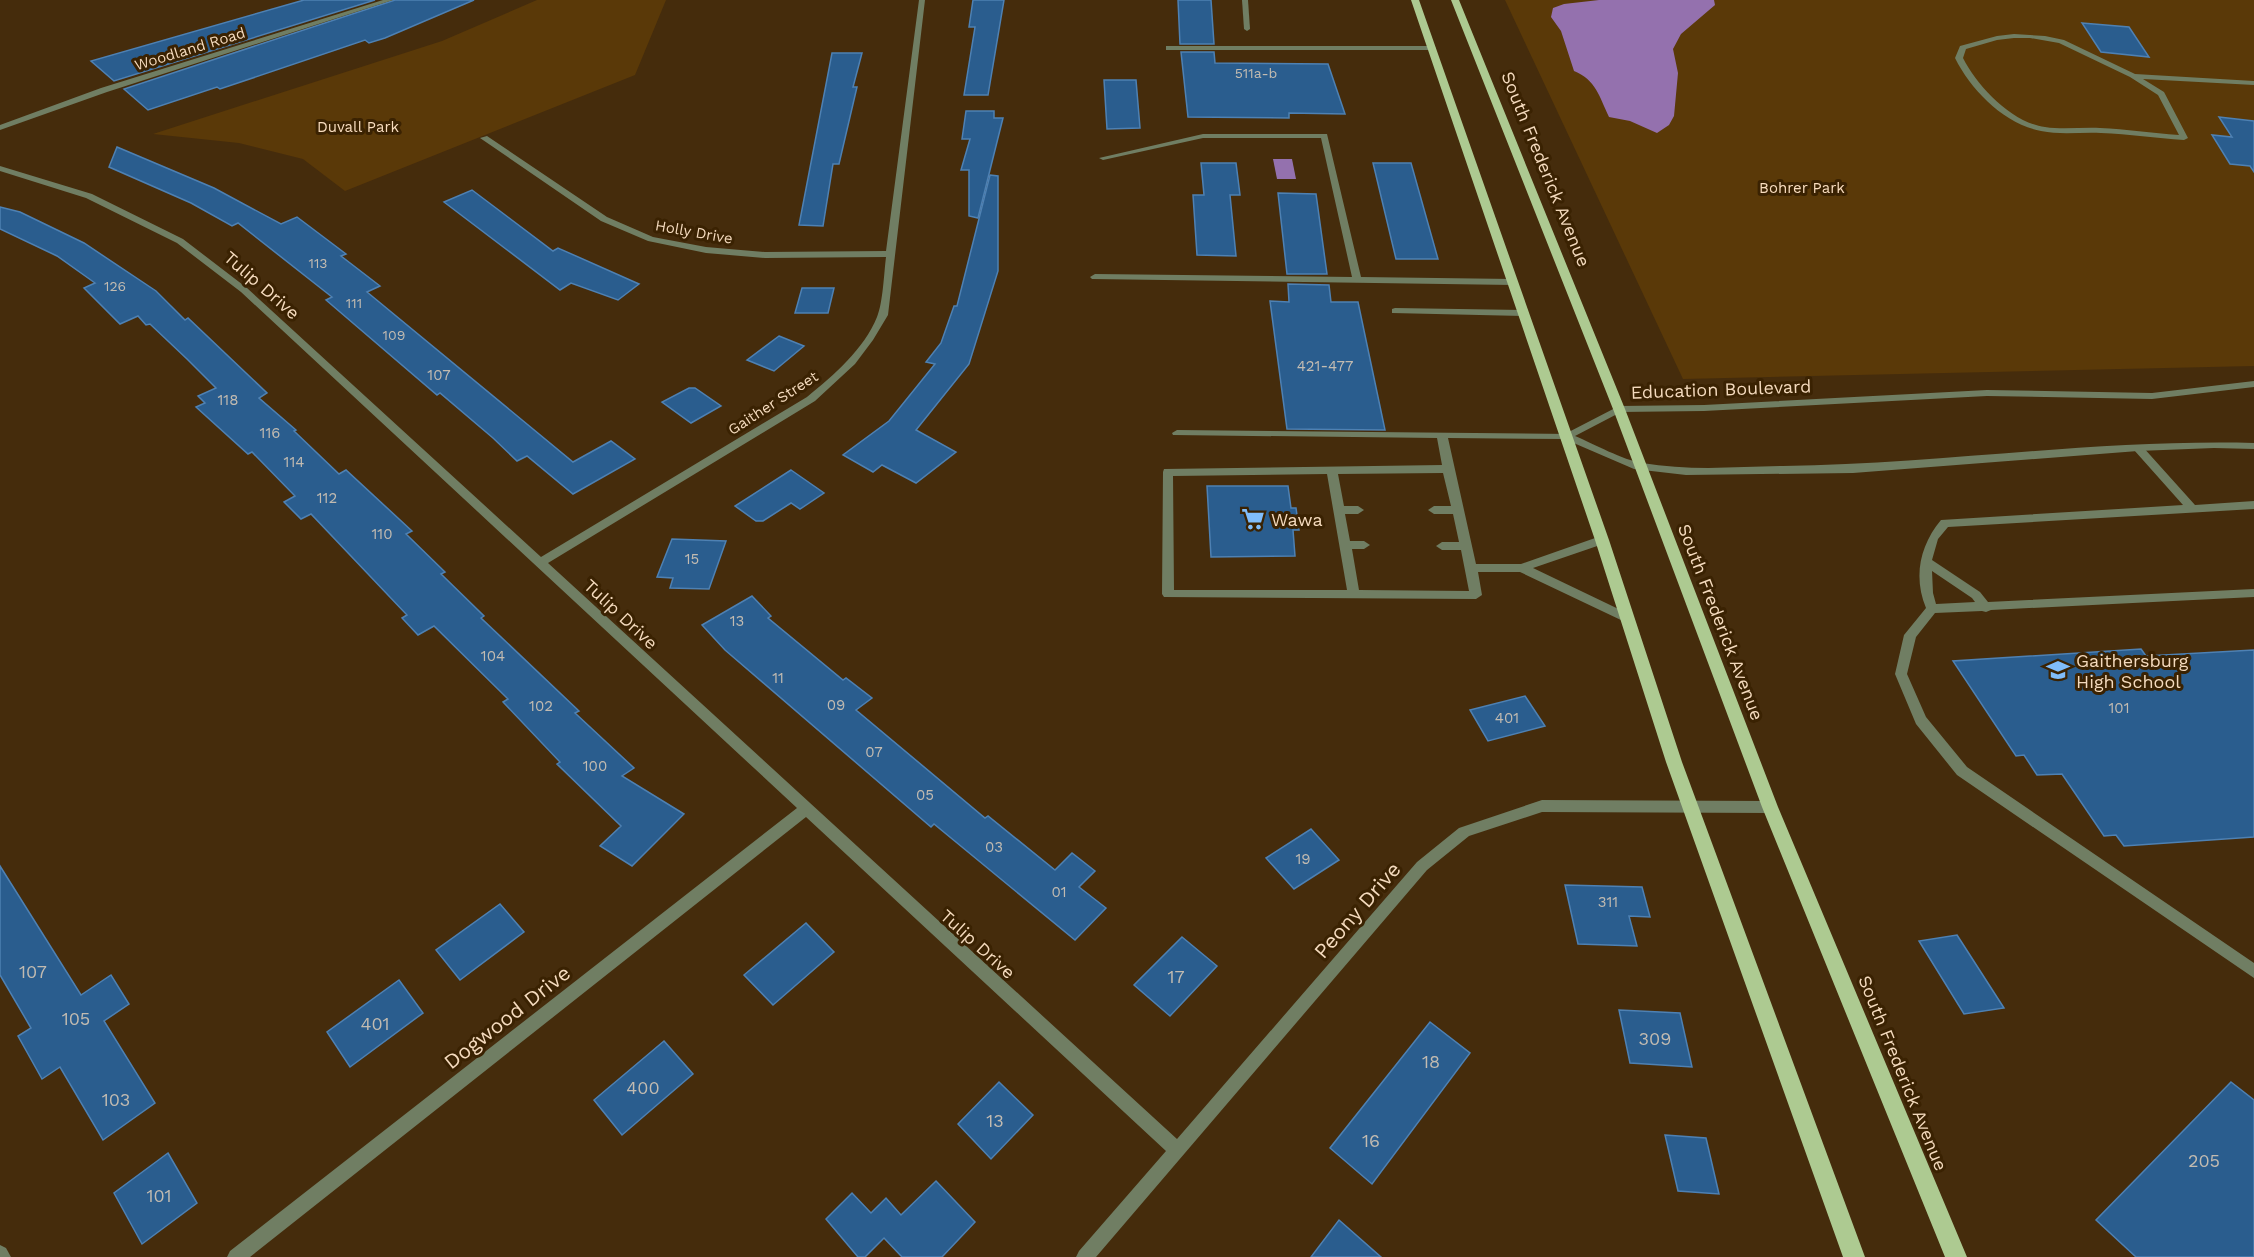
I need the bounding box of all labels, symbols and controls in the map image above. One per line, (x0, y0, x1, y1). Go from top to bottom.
street label: Woodland Road (132, 24, 248, 74)
house number: 511a-b (1235, 65, 1277, 81)
street label: South Frederick Avenue (1497, 68, 1595, 270)
park label: Duvall Park (317, 118, 400, 136)
park label: Bohrer Park (1759, 179, 1845, 197)
street label: Holly Drive (654, 216, 734, 248)
street label: Tulip Drive (220, 246, 304, 324)
house number: 113 (308, 255, 328, 271)
house number: 126 (104, 278, 126, 294)
house number: 111 (346, 295, 362, 311)
house number: 109 (383, 327, 405, 343)
house number: 421-477 (1297, 357, 1353, 375)
house number: 107 (427, 366, 451, 384)
street label: Gaither Street (725, 367, 822, 439)
street label: Education Boulevard (1630, 375, 1812, 403)
house number: 118 (218, 391, 238, 409)
house number: 116 (260, 424, 280, 442)
house number: 114 (284, 453, 304, 471)
house number: 112 (317, 489, 337, 507)
supermarket icon: Wawa (1240, 506, 1266, 532)
place label: Wawa (1271, 509, 1323, 530)
street label: South Frederick Avenue (1674, 521, 1768, 723)
house number: 110 (371, 525, 393, 543)
house number: 15 (685, 550, 699, 568)
street label: Tulip Drive (580, 575, 662, 653)
house number: 13 (730, 612, 744, 630)
house number: 104 (481, 647, 505, 665)
place label: Gaithersburg High School (2076, 650, 2189, 692)
school or university icon: Gaithersburg High School (2045, 657, 2071, 683)
house number: 11 (772, 669, 784, 687)
house number: 09 (827, 696, 845, 714)
house number: 102 (529, 697, 553, 715)
house number: 101 (2108, 699, 2130, 717)
house number: 401 (1495, 709, 1519, 727)
house number: 07 (865, 743, 883, 761)
house number: 100 (583, 757, 607, 775)
house number: 05 (916, 786, 934, 804)
house number: 03 (985, 838, 1003, 856)
house number: 19 (1295, 850, 1311, 868)
street label: Peony Drive (1308, 857, 1406, 963)
house number: 01 (1051, 883, 1067, 901)
house number: 311 (1598, 893, 1618, 911)
street label: Tulip Drive (936, 905, 1020, 983)
street label: Dogwood Drive (439, 960, 575, 1074)
house number: 107 (19, 961, 47, 982)
house number: 17 (1167, 966, 1185, 987)
street label: South Frederick Avenue (1854, 972, 1952, 1174)
house number: 105 (62, 1008, 90, 1029)
house number: 401 (360, 1013, 390, 1034)
house number: 309 (1639, 1028, 1671, 1049)
house number: 18 (1422, 1051, 1440, 1072)
house number: 400 (626, 1077, 660, 1098)
house number: 103 (102, 1089, 130, 1110)
house number: 13 (986, 1110, 1004, 1131)
house number: 16 (1362, 1130, 1380, 1151)
house number: 205 (2188, 1150, 2220, 1171)
house number: 101 (146, 1185, 172, 1206)

